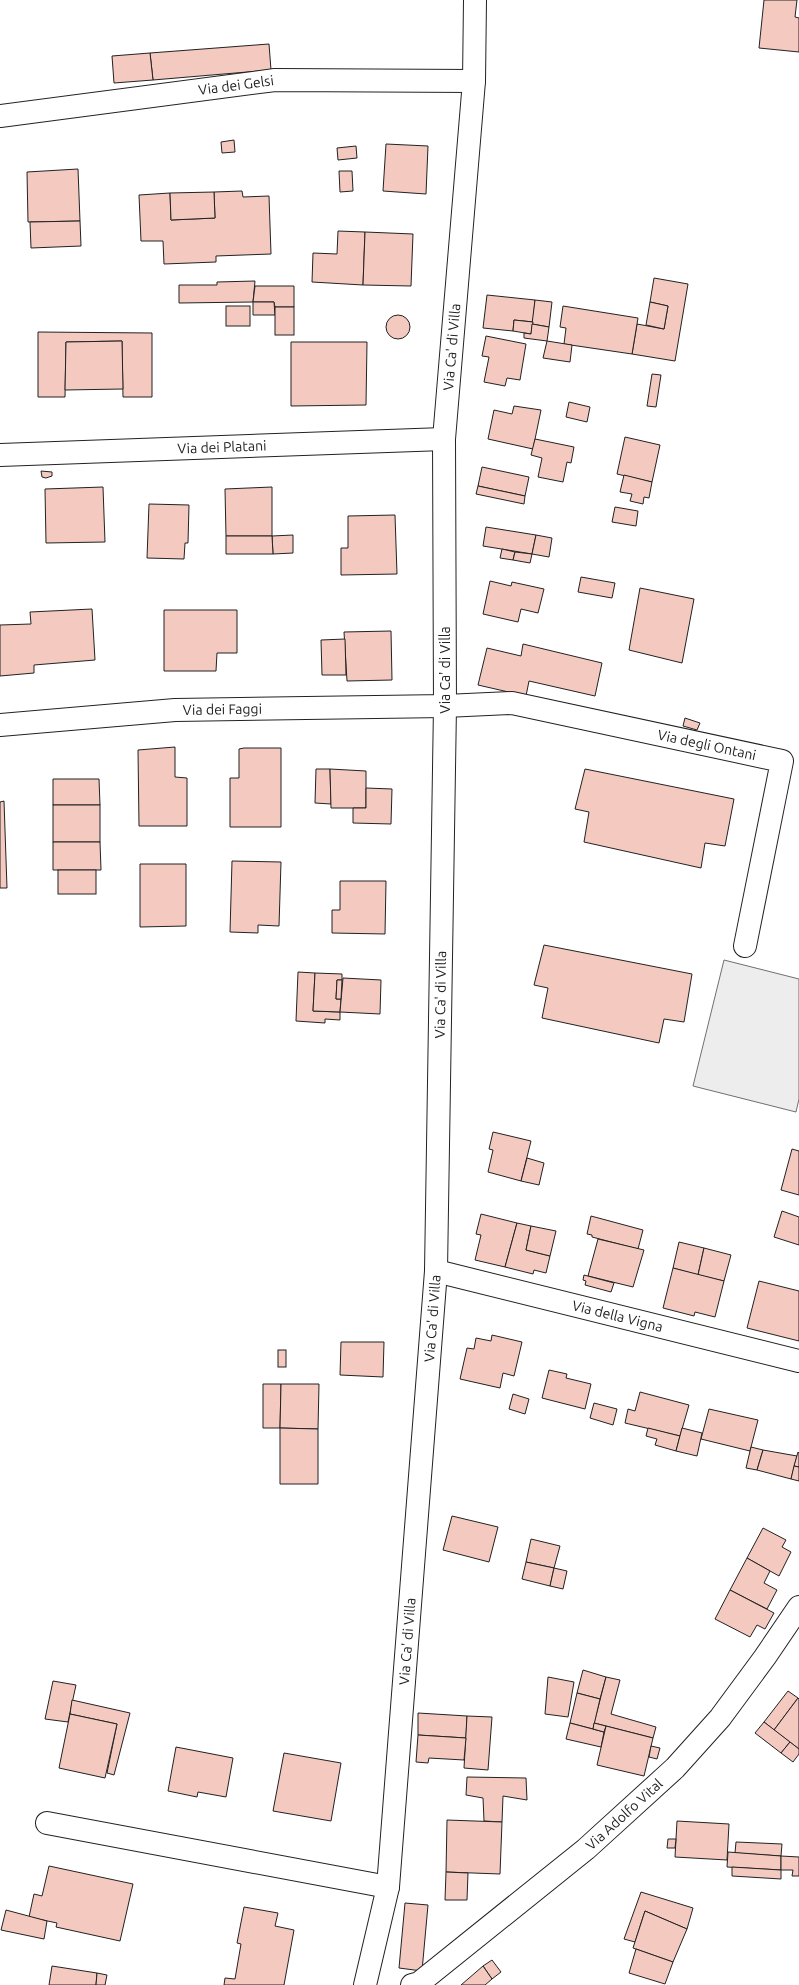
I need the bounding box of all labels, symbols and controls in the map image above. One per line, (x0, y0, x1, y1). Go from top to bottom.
street label: Via dei Gelsi (197, 72, 275, 98)
street label: Via Ca' di Villa (440, 303, 463, 391)
street label: Via dei Platani (177, 437, 267, 457)
street label: Via Ca' di Villa (437, 626, 453, 714)
street label: Via dei Faggi (183, 701, 262, 718)
street label: Via degli Ontani (656, 726, 758, 763)
street label: Via Ca' di Villa (432, 951, 449, 1038)
street label: Via Ca' di Villa (421, 1274, 444, 1363)
street label: Via della Vigna (570, 1297, 665, 1335)
street label: Via Ca' di Villa (396, 1597, 419, 1686)
street label: Via Adolfo Vital (582, 1775, 666, 1853)

